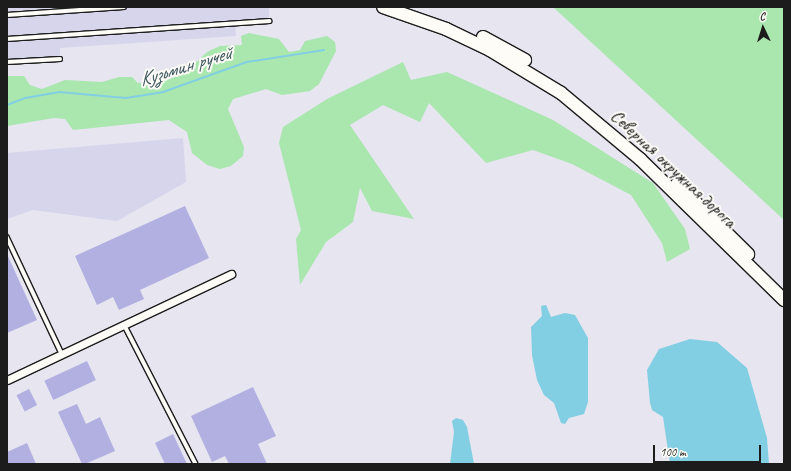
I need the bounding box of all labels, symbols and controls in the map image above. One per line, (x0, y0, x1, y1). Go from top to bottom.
north arrow (743, 8, 783, 48)
text: С (759, 9, 765, 23)
water label: Кузьмин ручей (136, 41, 234, 91)
street label: Северная окружная дорога (605, 105, 741, 233)
scale bar (655, 437, 763, 463)
text: 100 m (660, 444, 686, 460)

